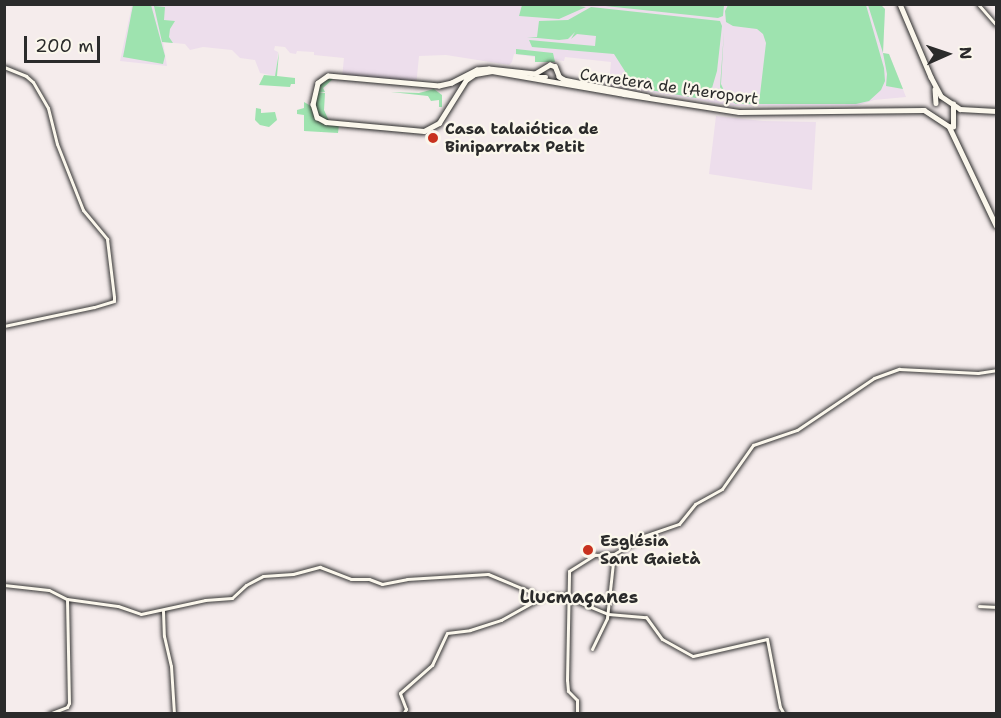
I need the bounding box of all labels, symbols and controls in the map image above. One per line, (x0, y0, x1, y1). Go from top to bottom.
scale bar (27, 24, 104, 62)
north arrow (917, 24, 977, 84)
text: 200 m (35, 34, 94, 58)
text: N (955, 46, 976, 60)
street label: Carretera de l'Aeroport (579, 65, 759, 109)
place label: Casa talaiótica de Biniparratx Petit (445, 119, 599, 157)
marker: Casa talaiótica de Biniparratx Petit (426, 131, 440, 145)
place label: Església Sant Gaietà (600, 531, 700, 569)
marker: Església Sant Gaietà (581, 543, 595, 557)
district label: Llucmaçanes (520, 586, 638, 608)

